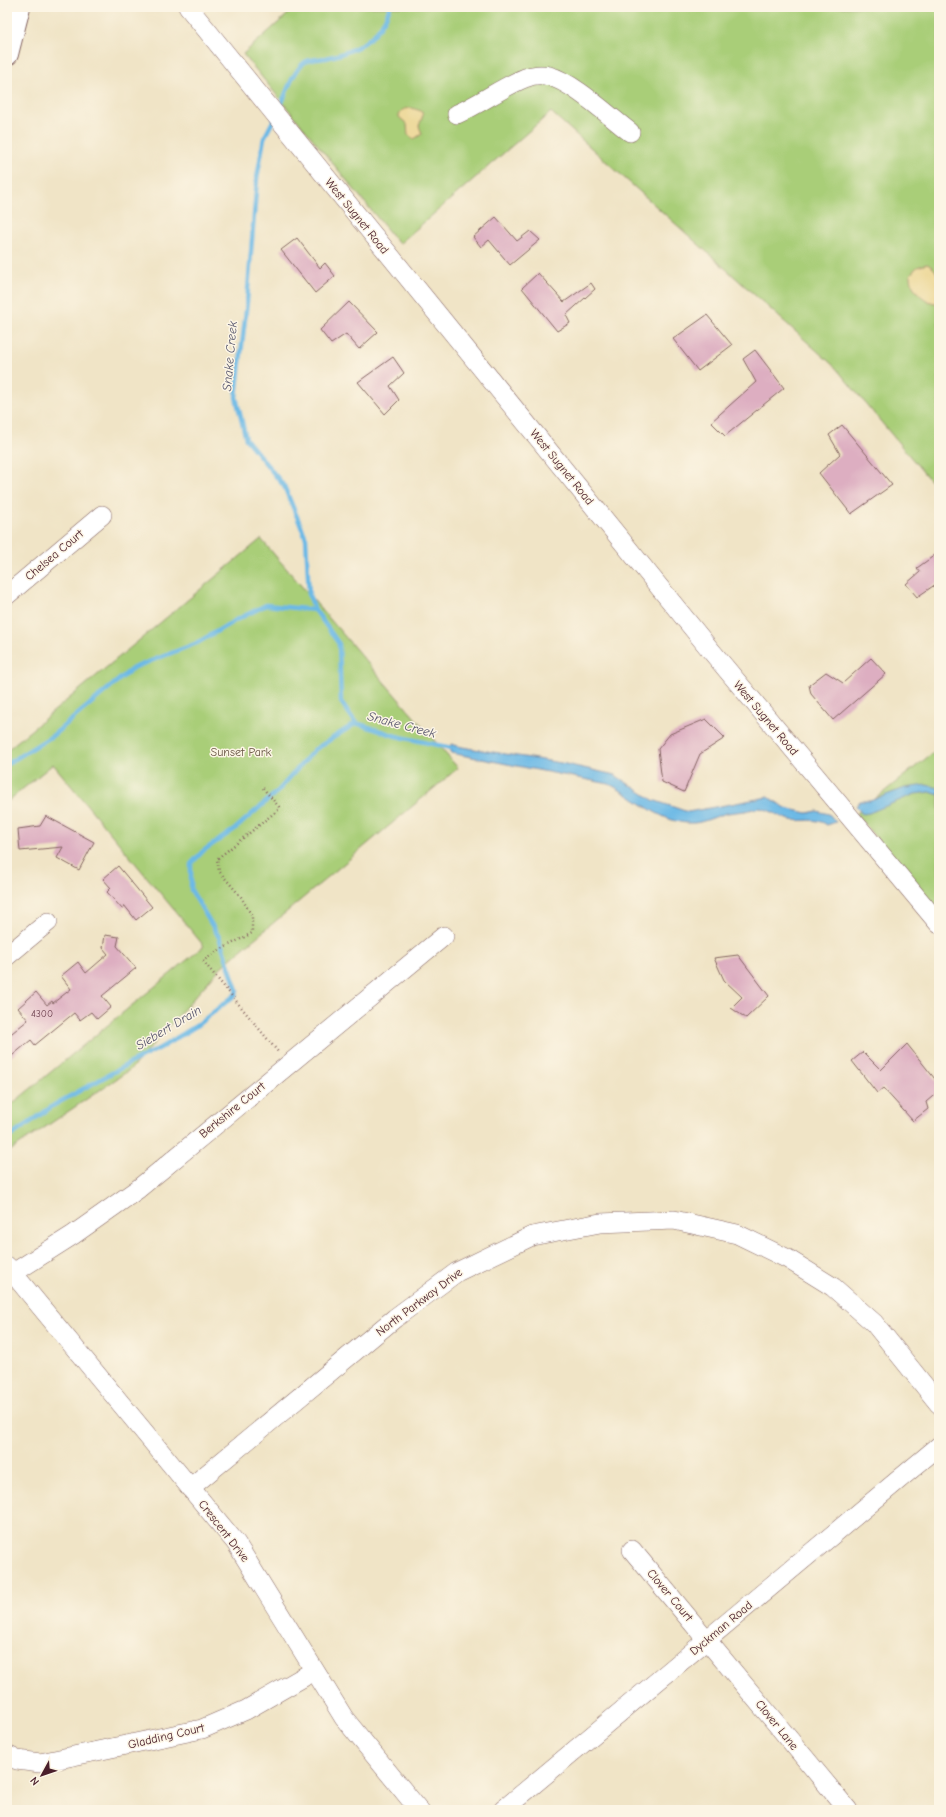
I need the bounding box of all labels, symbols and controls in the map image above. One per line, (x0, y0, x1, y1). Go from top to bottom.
street label: West Sugnet Road (322, 175, 392, 257)
water label: Snake Creek (219, 320, 240, 392)
street label: West Sugnet Road (527, 426, 597, 508)
street label: Chelsea Court (22, 526, 86, 583)
street label: West Sugnet Road (731, 678, 801, 758)
water label: Snake Creek (366, 708, 438, 741)
park label: Sunset Park (211, 745, 272, 759)
water label: Siebert Drain (133, 1002, 204, 1053)
house number: 4300 (31, 1008, 53, 1020)
street label: Berkshire Court (196, 1079, 268, 1141)
street label: North Parkway Drive (373, 1265, 465, 1339)
street label: Crescent Drive (196, 1497, 252, 1565)
street label: Clover Court (644, 1566, 696, 1624)
street label: Dyckman Road (687, 1598, 755, 1658)
street label: Clover Lane (753, 1697, 801, 1753)
street label: Gladding Court (126, 1720, 206, 1752)
north arrow (22, 1755, 62, 1795)
text: N (27, 1774, 42, 1788)

